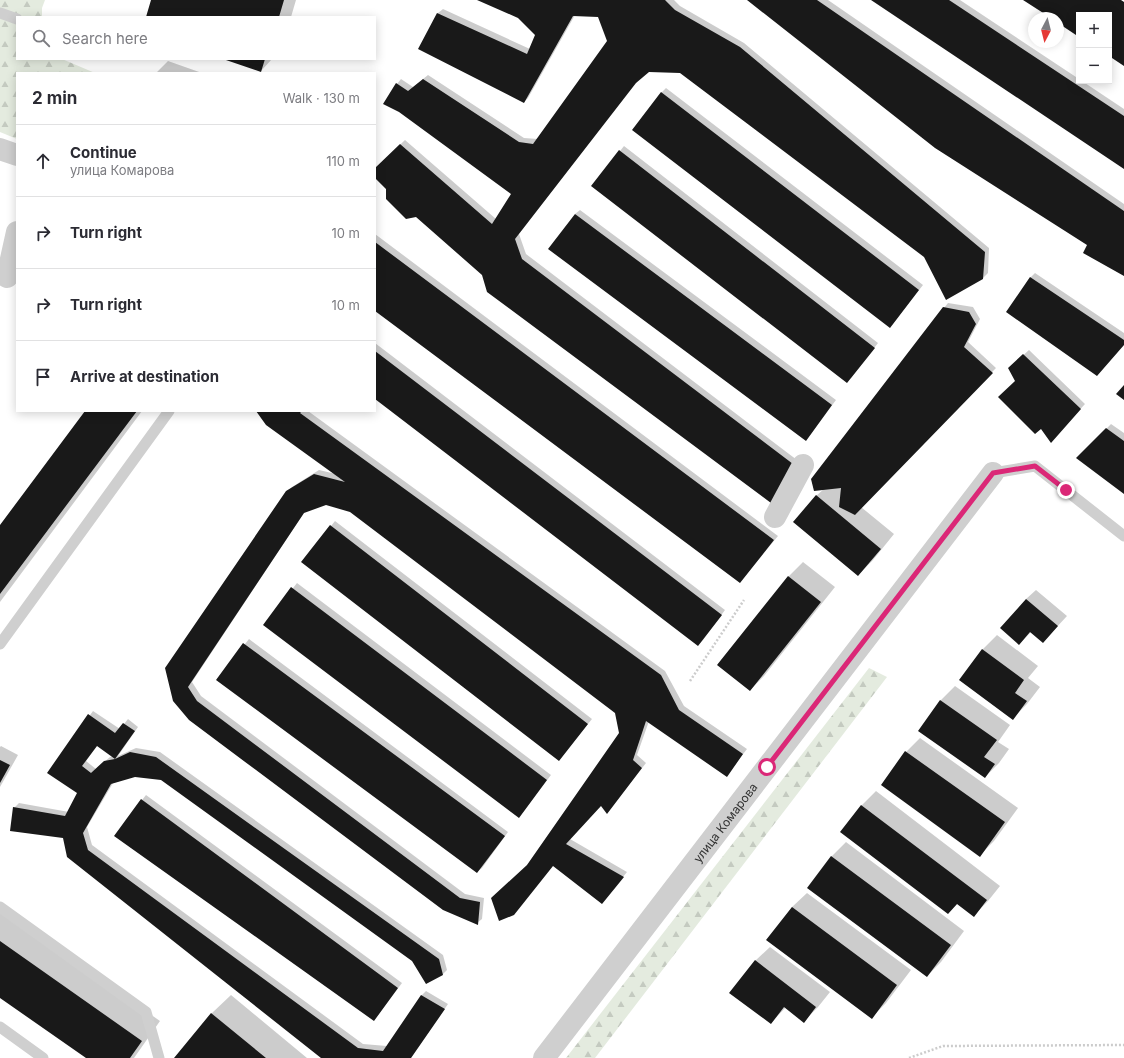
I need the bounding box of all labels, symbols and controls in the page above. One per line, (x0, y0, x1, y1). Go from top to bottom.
north arrow (1028, 12, 1064, 48)
map controls (1076, 12, 1112, 84)
button: + (1076, 12, 1112, 48)
search box (16, 16, 376, 60)
icon: search (30, 27, 52, 49)
text: Search here (62, 29, 148, 48)
button: − (1076, 48, 1112, 84)
text: 2 min (32, 88, 77, 108)
text: Walk · 130 m (283, 90, 360, 106)
text: Continue (70, 143, 137, 162)
icon: ahead (32, 150, 54, 172)
text: 110 m (326, 153, 360, 169)
text: улица Комарова (70, 162, 174, 178)
icon: right (32, 222, 54, 244)
text: Turn right (70, 223, 142, 242)
text: 10 m (331, 225, 360, 241)
icon: right (32, 294, 54, 316)
text: Turn right (70, 295, 142, 314)
text: 10 m (331, 297, 360, 313)
icon: arrive (32, 366, 54, 388)
text: Arrive at destination (70, 367, 219, 386)
route end (1057, 481, 1075, 499)
route start (758, 758, 776, 776)
street label: улица Комарова (690, 780, 760, 865)

